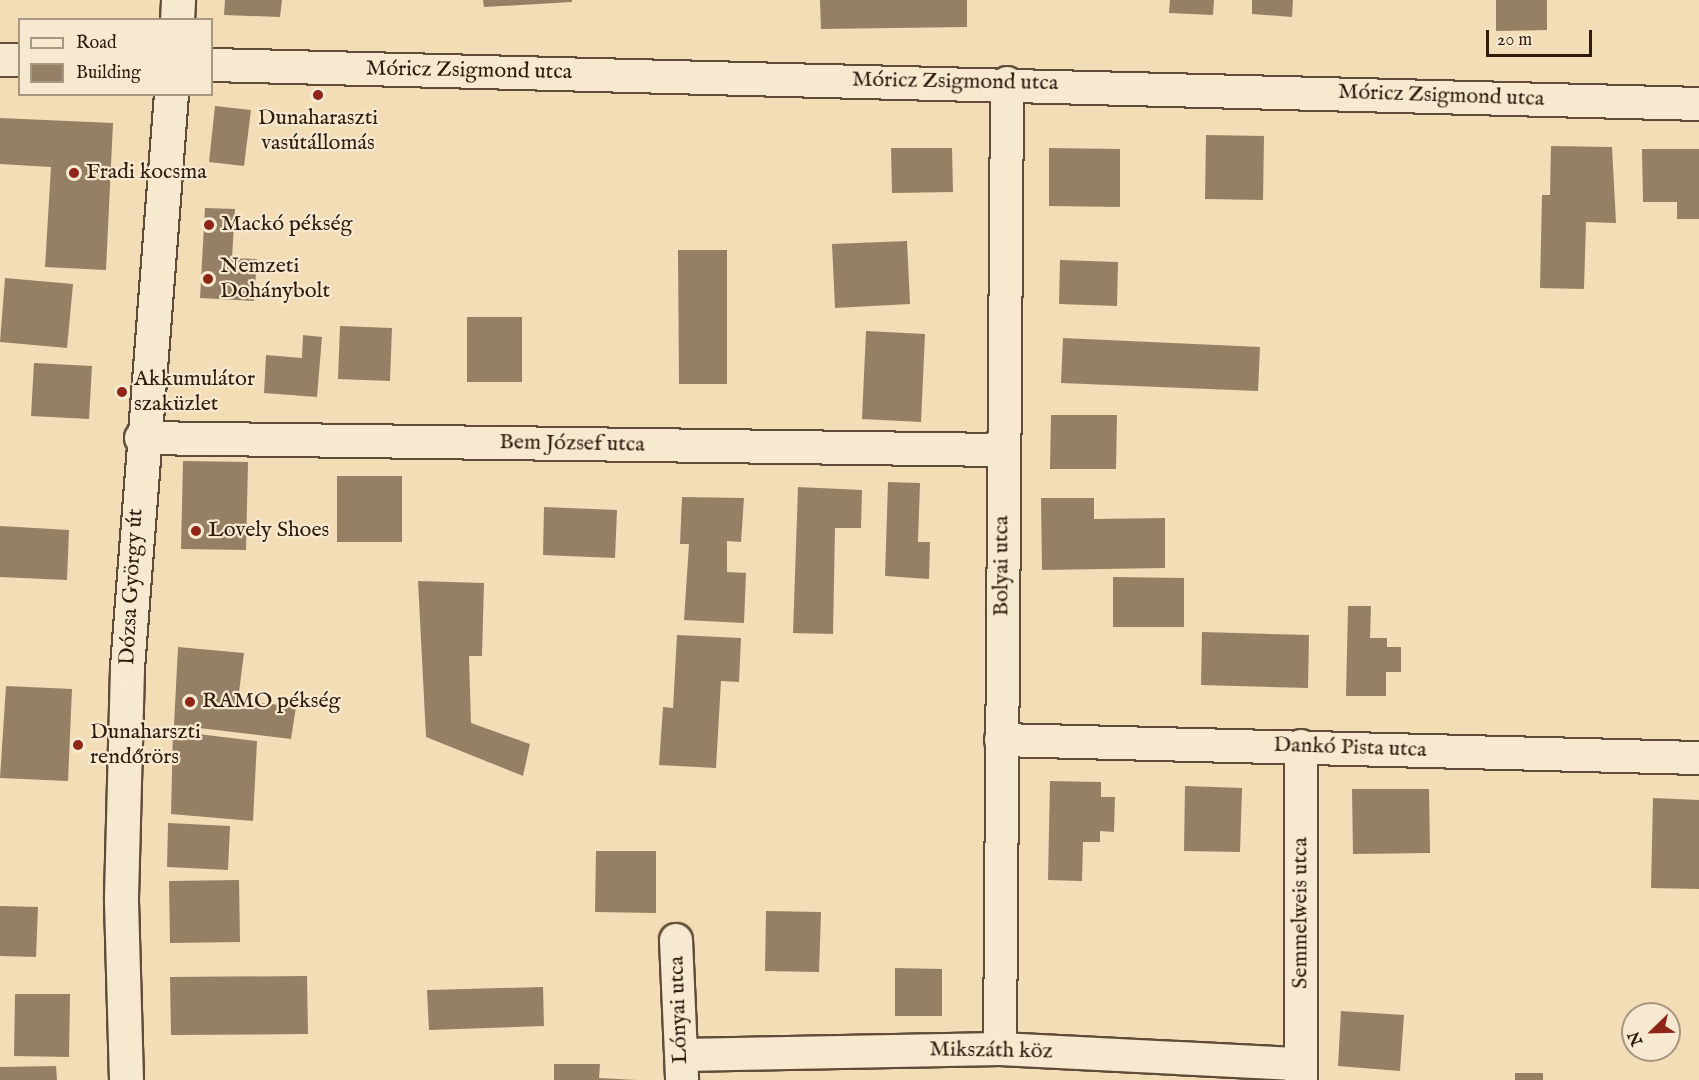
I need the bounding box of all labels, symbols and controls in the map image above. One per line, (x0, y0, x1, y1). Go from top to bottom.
legend (18, 18, 213, 96)
scale bar (1489, 18, 1596, 56)
text: 20 m (1497, 29, 1532, 52)
text: Road (76, 32, 117, 55)
street label: Móricz Zsigmond utca (366, 56, 572, 86)
text: Building (76, 62, 141, 85)
street label: Móricz Zsigmond utca (852, 67, 1058, 97)
street label: Móricz Zsigmond utca (1337, 79, 1545, 113)
marker: Dunaharaszti vasútállomás (311, 88, 325, 102)
place label: Dunaharaszti vasútállomás (258, 105, 378, 156)
place label: Fradi kocsma (86, 160, 207, 186)
marker: Fradi kocsma (67, 166, 81, 180)
place label: Mackó pékség (221, 212, 352, 238)
marker: Mackó pékség (202, 218, 216, 232)
place label: Nemzeti Dohánybolt (220, 253, 330, 304)
marker: Nemzeti Dohánybolt (201, 272, 215, 286)
place label: Akkumulátor szaküzlet (134, 366, 255, 418)
marker: Akkumulátor szaküzlet (115, 385, 129, 399)
street label: Bem József utca (499, 430, 645, 458)
street label: Dózsa György út (115, 508, 149, 666)
street label: Bolyai utca (989, 516, 1015, 616)
place label: Lovely Shoes (208, 518, 329, 544)
marker: Lovely Shoes (189, 524, 203, 538)
place label: RAMO pékség (202, 689, 341, 715)
marker: RAMO pékség (183, 695, 197, 709)
place label: Dunaharszti rendőrörs (90, 719, 201, 770)
street label: Dankó Pista utca (1273, 732, 1427, 764)
marker: Dunaharszti rendőrörs (71, 738, 85, 752)
street label: Semmelweis utca (1288, 837, 1314, 989)
street label: Lónyai utca (664, 956, 694, 1064)
north arrow (1621, 1002, 1681, 1062)
text: N (1624, 1028, 1648, 1049)
street label: Mikszáth köz (929, 1037, 1053, 1065)

